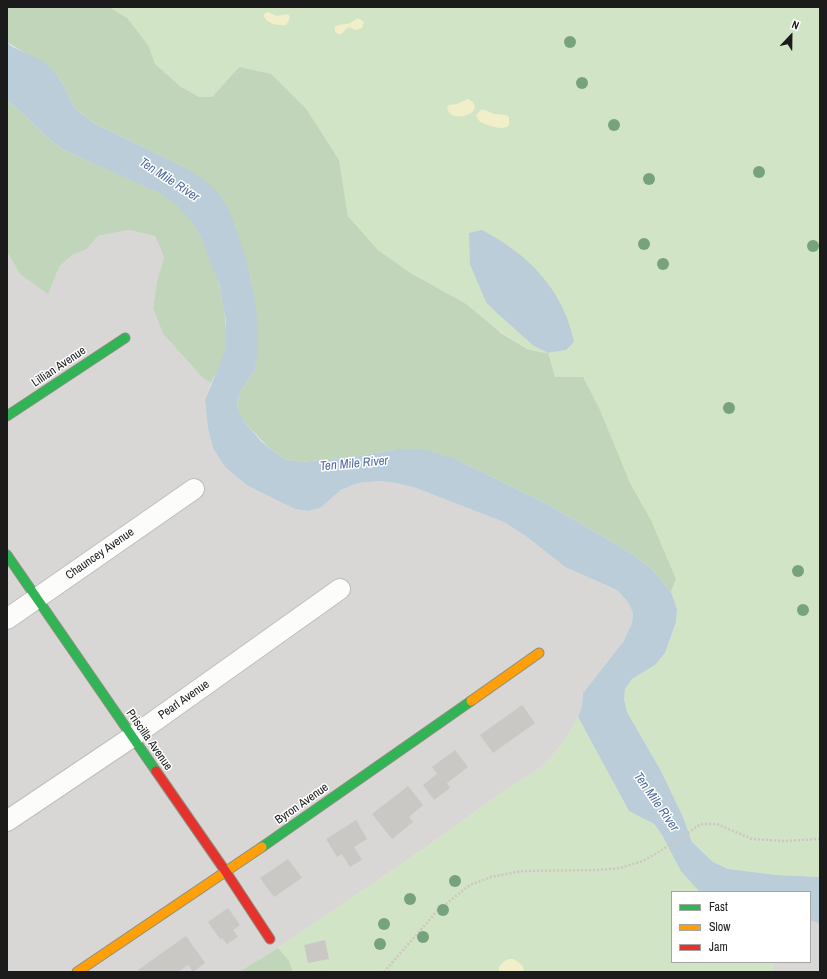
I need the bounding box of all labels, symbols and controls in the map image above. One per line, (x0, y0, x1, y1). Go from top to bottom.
north arrow (771, 16, 811, 56)
text: N (790, 17, 801, 33)
water label: Ten Mile River (136, 155, 202, 205)
street label: Lillian Avenue (29, 344, 89, 390)
water label: Ten Mile River (319, 453, 389, 475)
street label: Chauncey Avenue (63, 525, 137, 583)
street label: Pearl Avenue (156, 677, 212, 723)
street label: Priscilla Avenue (123, 707, 175, 773)
water label: Ten Mile River (630, 769, 682, 835)
street label: Byron Avenue (273, 780, 331, 828)
legend (671, 891, 811, 963)
text: Fast (709, 899, 728, 915)
text: Slow (709, 919, 730, 935)
text: Jam (709, 939, 728, 955)

